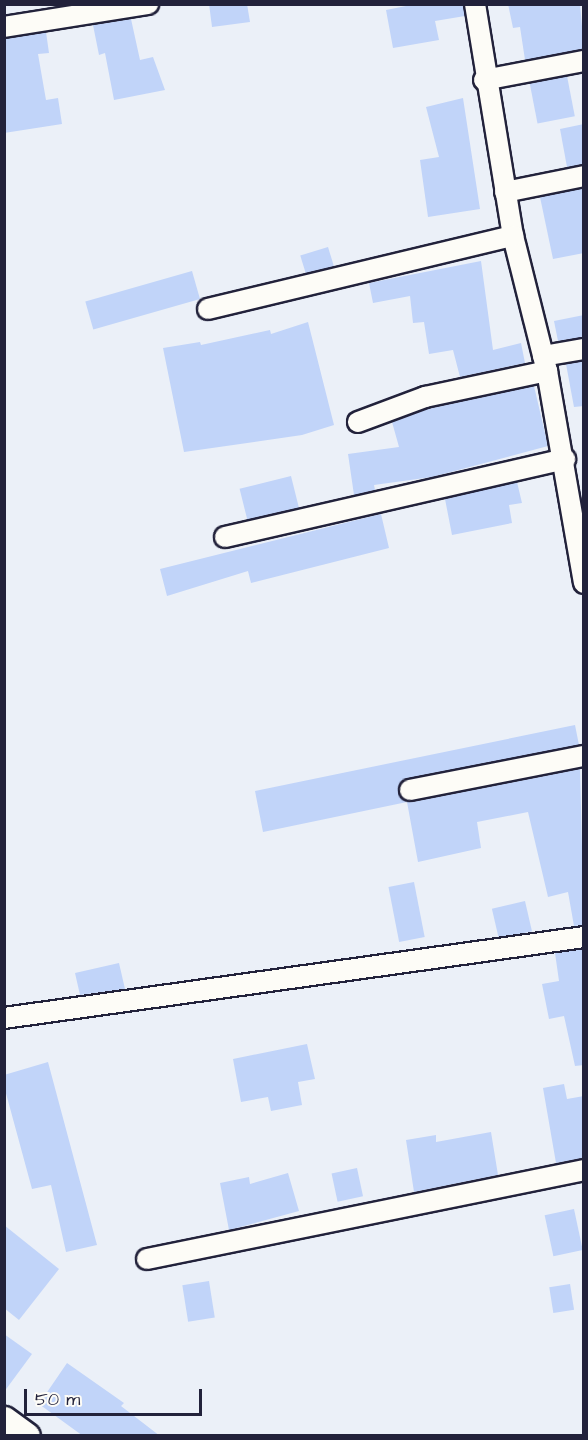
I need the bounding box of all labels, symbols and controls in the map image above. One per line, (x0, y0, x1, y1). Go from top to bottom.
scale bar (27, 1377, 206, 1415)
text: 50 m (35, 1387, 80, 1412)

